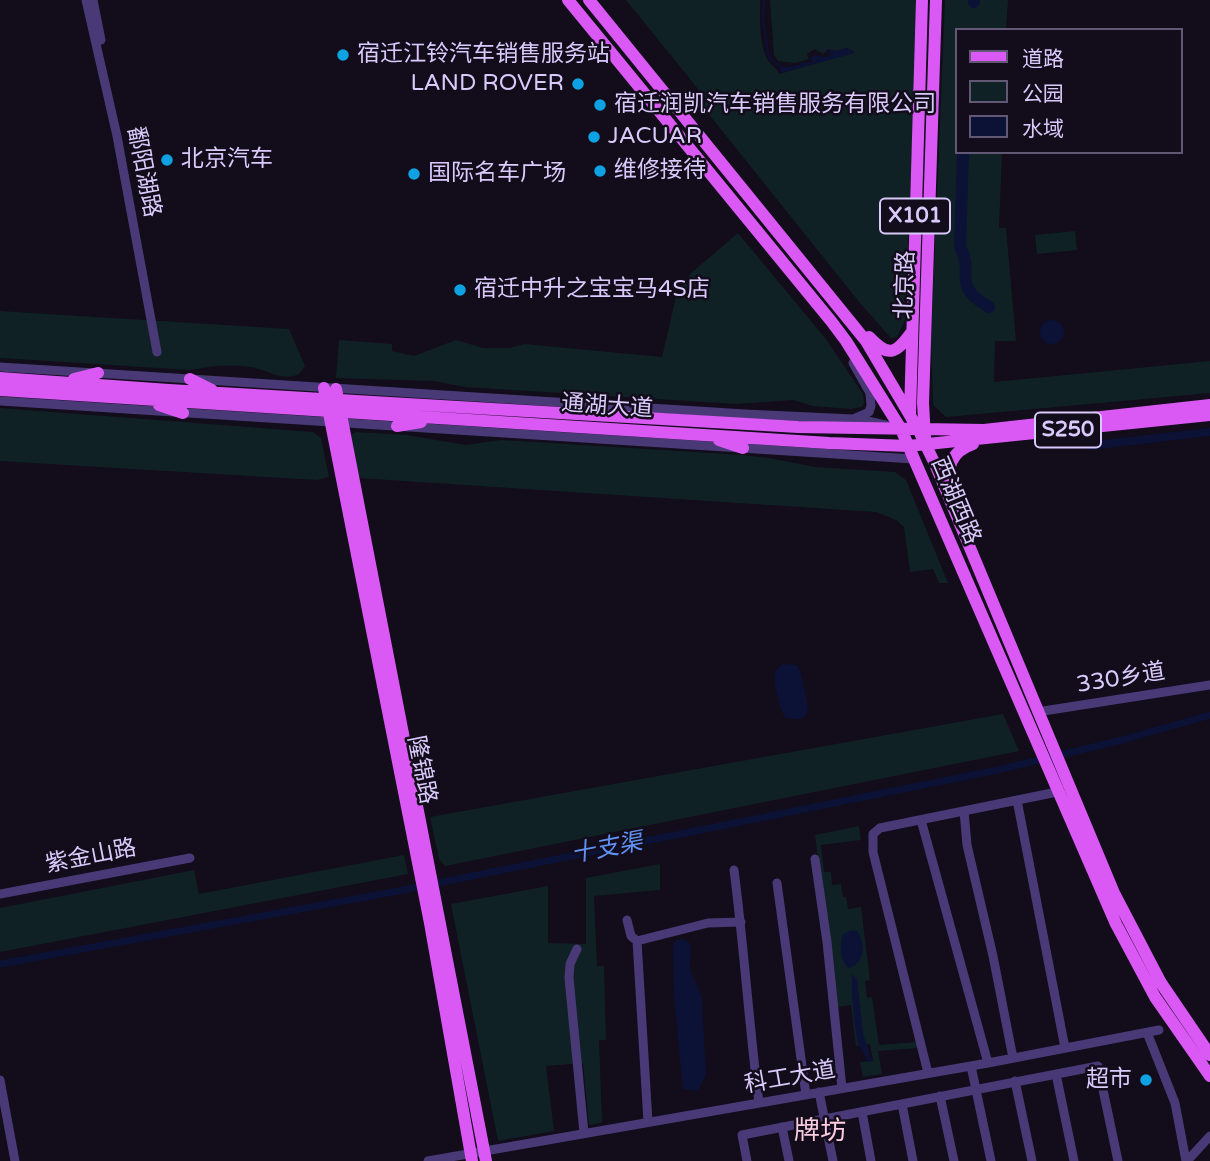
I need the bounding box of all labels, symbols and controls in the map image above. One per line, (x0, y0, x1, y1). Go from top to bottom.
legend (954, 28, 1182, 154)
place label: 宿迁江铃汽车销售服务站 (357, 41, 610, 69)
marker: 宿迁江铃汽车销售服务站 (335, 47, 351, 63)
text: 道路 (1022, 47, 1064, 72)
place label: LAND ROVER (411, 70, 564, 98)
marker: LAND ROVER (570, 76, 586, 92)
text: 公园 (1022, 82, 1064, 107)
place label: 宿迁润凯汽车销售服务有限公司 (614, 91, 936, 119)
marker: 宿迁润凯汽车销售服务有限公司 (592, 97, 608, 113)
text: 水域 (1022, 117, 1064, 142)
place label: JACUAR (608, 123, 702, 151)
street label: 鄱阳湖路 (121, 124, 165, 220)
marker: JACUAR (586, 129, 602, 145)
place label: 北京汽车 (181, 146, 273, 174)
marker: 北京汽车 (159, 152, 175, 168)
place label: 维修接待 (614, 157, 706, 185)
place label: 国际名车广场 (428, 160, 566, 188)
marker: 维修接待 (592, 163, 608, 179)
marker: 国际名车广场 (406, 166, 422, 182)
road number: X101 (880, 198, 950, 234)
street label: 北京路 (891, 250, 921, 320)
place label: 宿迁中升之宝宝马4S店 (474, 276, 710, 304)
marker: 宿迁中升之宝宝马4S店 (452, 282, 468, 298)
street label: 通湖大道 (560, 390, 654, 424)
road number: S250 (1035, 412, 1101, 448)
street label: 西湖西路 (924, 453, 986, 549)
street label: 330乡道 (1075, 658, 1167, 700)
street label: 隆锦路 (401, 734, 441, 806)
water label: 十支渠 (569, 828, 645, 870)
street label: 紫金山路 (43, 835, 139, 879)
street label: 科工大道 (742, 1056, 838, 1100)
place label: 超市 (1086, 1066, 1132, 1094)
marker: 超市 (1138, 1072, 1154, 1088)
district label: 牌坊 (794, 1116, 846, 1148)

